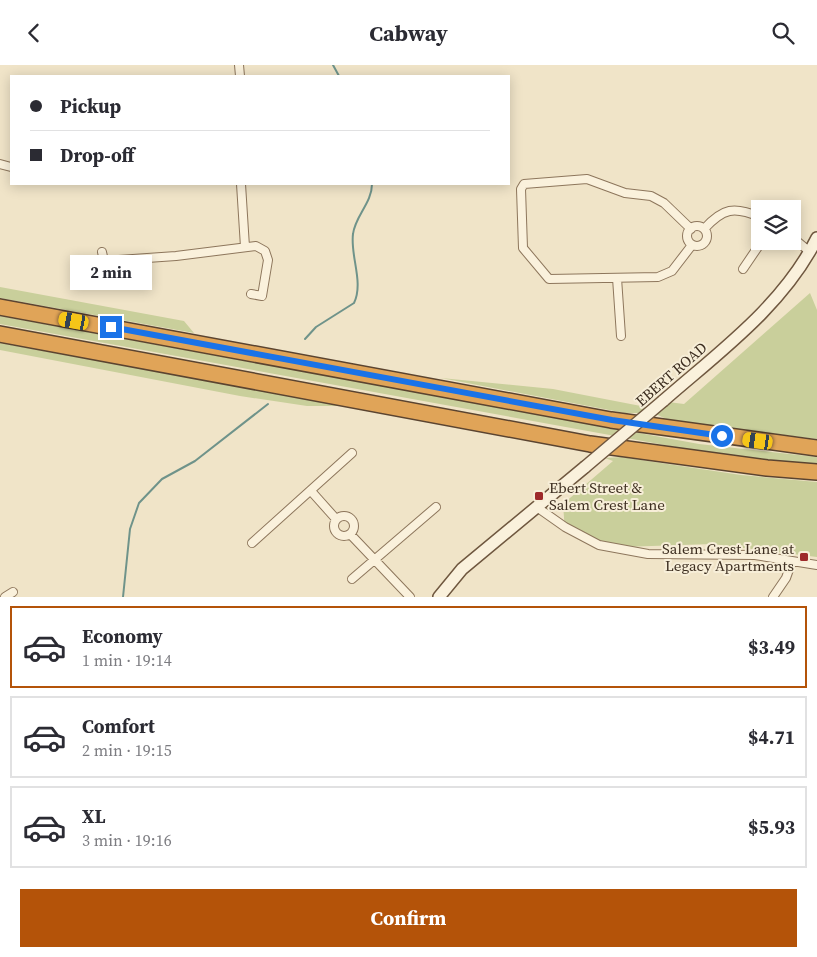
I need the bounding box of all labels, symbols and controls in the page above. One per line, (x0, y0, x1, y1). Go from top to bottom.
text: Cabway (369, 18, 448, 48)
icon: back (20, 19, 48, 47)
icon: search (769, 19, 797, 47)
text: Pickup (60, 93, 121, 119)
text: Drop-off (60, 142, 134, 168)
map controls (751, 200, 801, 250)
button: layers (751, 200, 801, 250)
callout: 2 min (70, 255, 152, 289)
text: 2 min (90, 261, 132, 283)
car (57, 311, 90, 331)
route end (100, 316, 122, 338)
street label: EBERT ROAD (631, 337, 711, 411)
route start (711, 425, 733, 447)
car (742, 431, 773, 451)
place label: Ebert Street & Salem Crest Lane (549, 477, 665, 515)
marker: Ebert Street & Salem Crest Lane (533, 490, 545, 502)
place label: Salem Crest Lane at Legacy Apartments (662, 538, 794, 576)
marker: Salem Crest Lane at Legacy Apartments (798, 551, 810, 563)
text: Economy (82, 623, 163, 649)
icon: car (22, 625, 67, 670)
text: $3.49 (748, 634, 795, 660)
text: 1 min · 19:14 (82, 649, 172, 671)
text: Comfort (82, 713, 155, 739)
icon: car (22, 715, 67, 760)
text: $4.71 (748, 724, 795, 750)
text: 2 min · 19:15 (82, 739, 172, 761)
text: XL (82, 803, 105, 829)
icon: car (22, 805, 67, 850)
text: $5.93 (748, 814, 795, 840)
text: 3 min · 19:16 (82, 829, 172, 851)
button: Confirm (20, 889, 797, 947)

